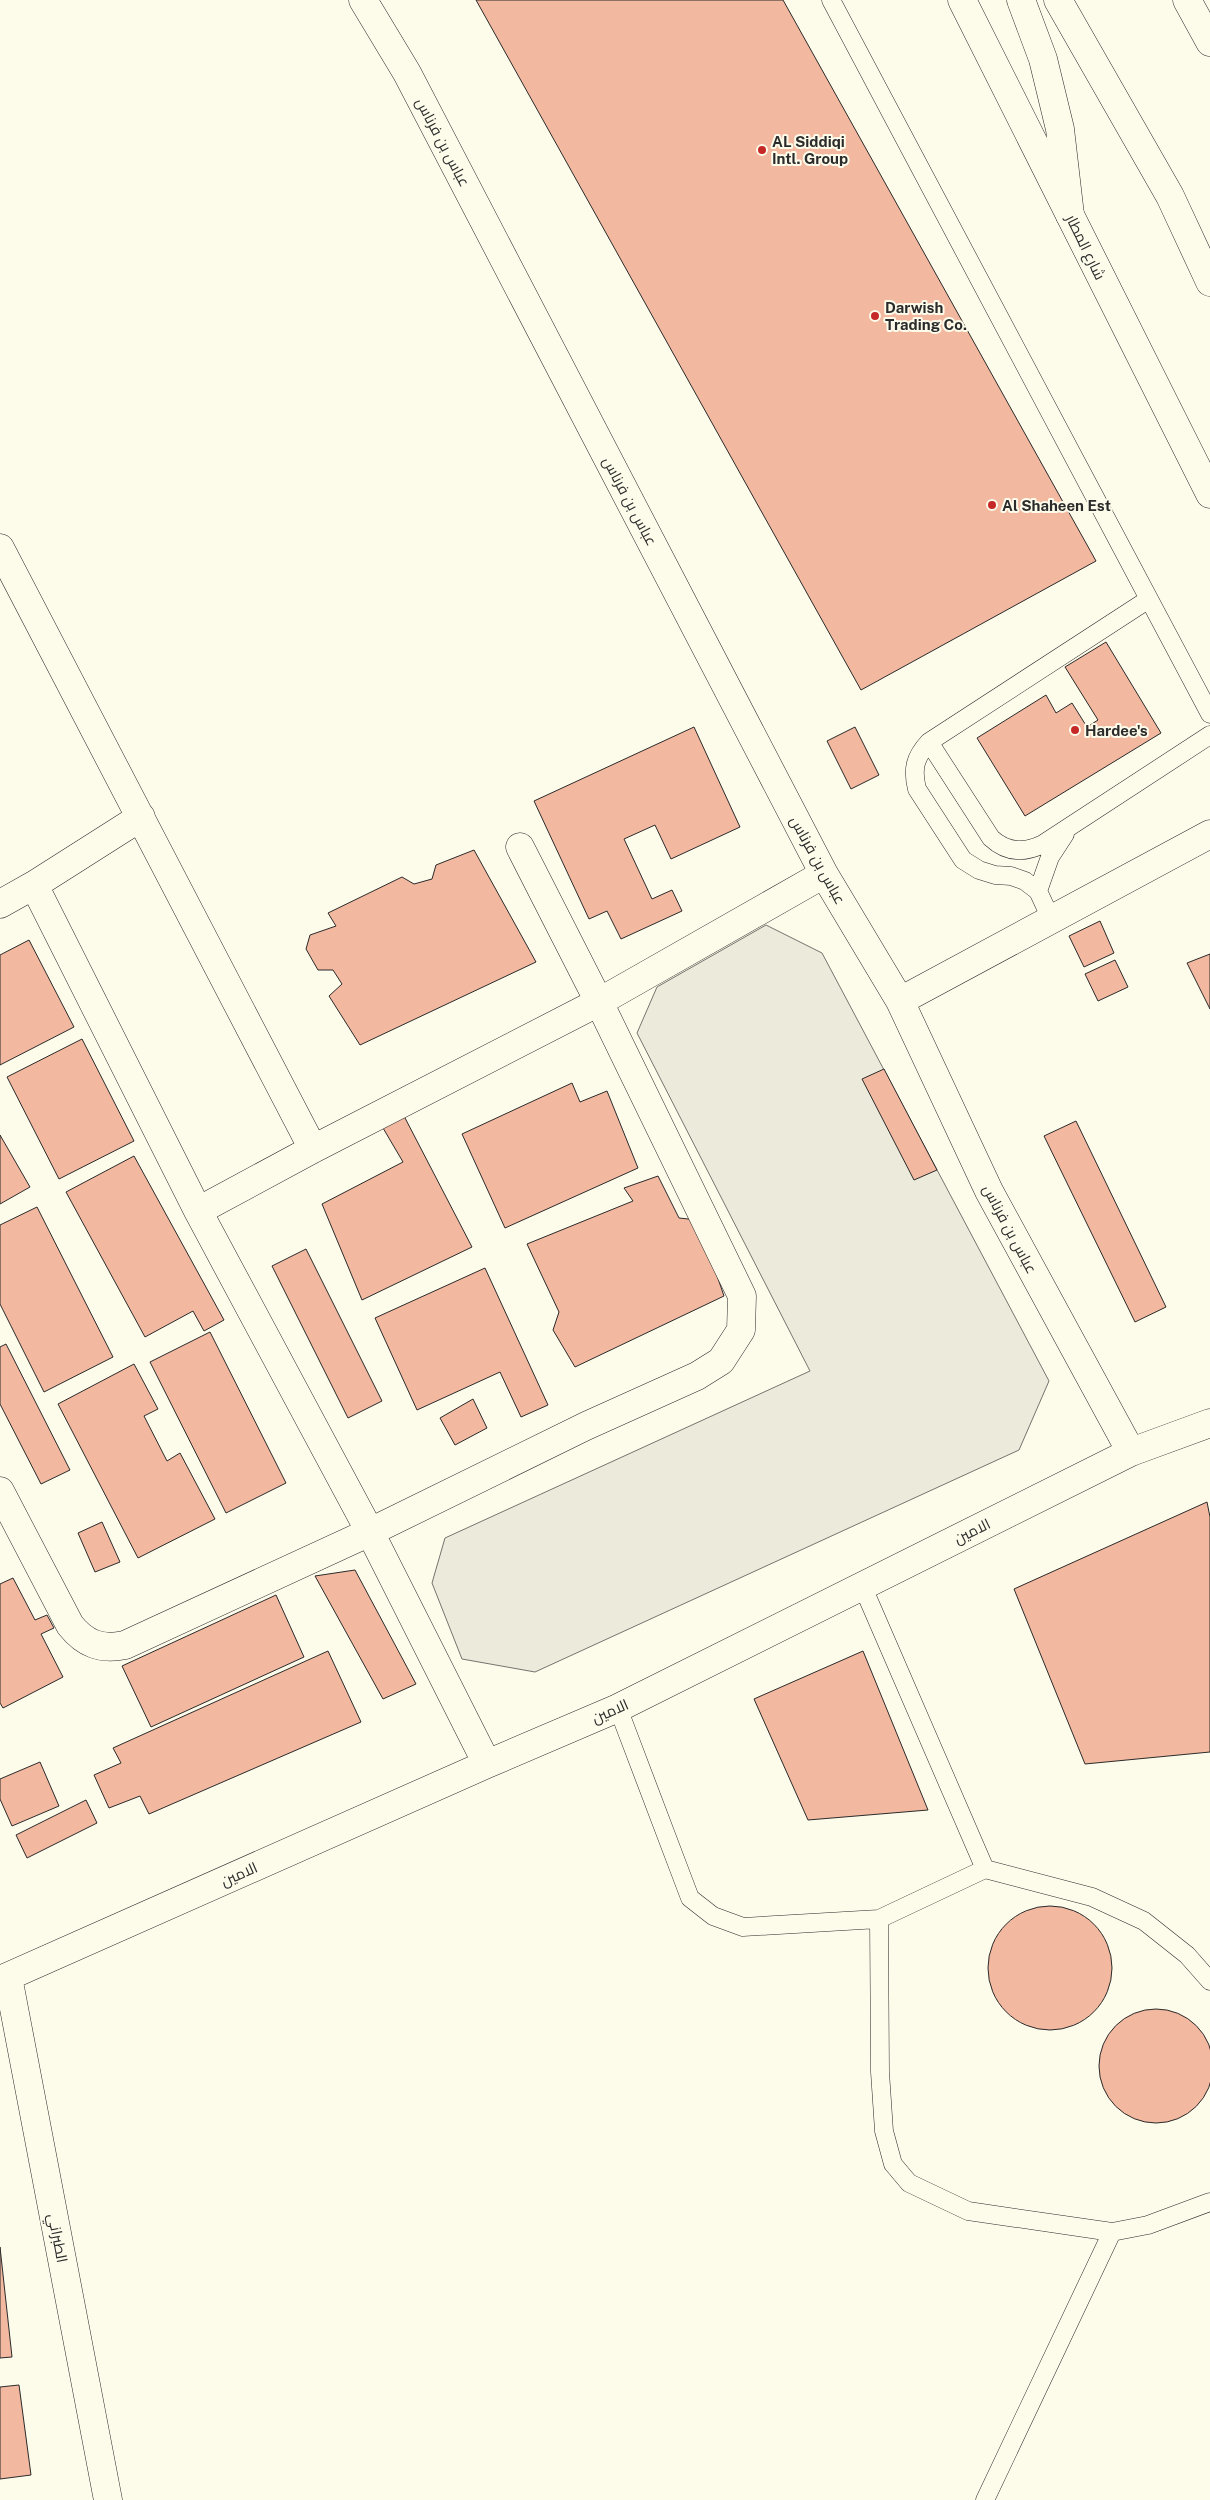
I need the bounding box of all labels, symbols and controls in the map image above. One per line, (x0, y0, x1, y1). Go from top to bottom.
street label: عباس بن فرناس (411, 95, 473, 190)
place label: AL Siddiqi Intl. Group (772, 133, 848, 167)
marker: AL Siddiqi Intl. Group (756, 144, 768, 156)
street label: شارع المطار (1060, 211, 1109, 284)
place label: Darwish Trading Co. (885, 299, 967, 333)
marker: Darwish Trading Co. (869, 310, 881, 322)
street label: عباس بن فرناس (598, 454, 660, 549)
place label: Al Shaheen Est (1002, 497, 1111, 514)
marker: Al Shaheen Est (986, 499, 998, 511)
place label: Hardee's (1085, 722, 1148, 739)
marker: Hardee's (1069, 724, 1081, 736)
street label: عباس بن فرناس (785, 813, 849, 908)
street label: عباس بن فرناس (978, 1182, 1040, 1277)
street label: الامين (951, 1515, 994, 1549)
street label: الامين (589, 1695, 632, 1728)
street label: الامين (218, 1858, 261, 1891)
street label: الطبراني (41, 2212, 71, 2265)

